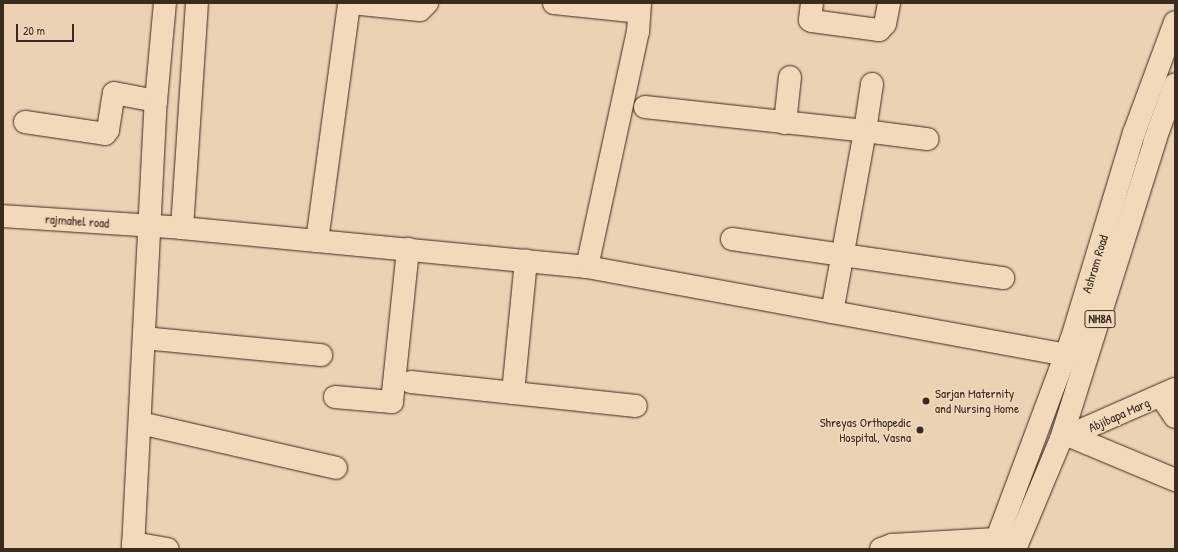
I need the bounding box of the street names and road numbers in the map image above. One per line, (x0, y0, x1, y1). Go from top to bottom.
street label: rajmahel road (44, 211, 110, 231)
street label: Ashram Road (1079, 233, 1111, 295)
road number: NH8A (1084, 309, 1116, 329)
street label: Abjibapa Marg (1086, 395, 1152, 435)

